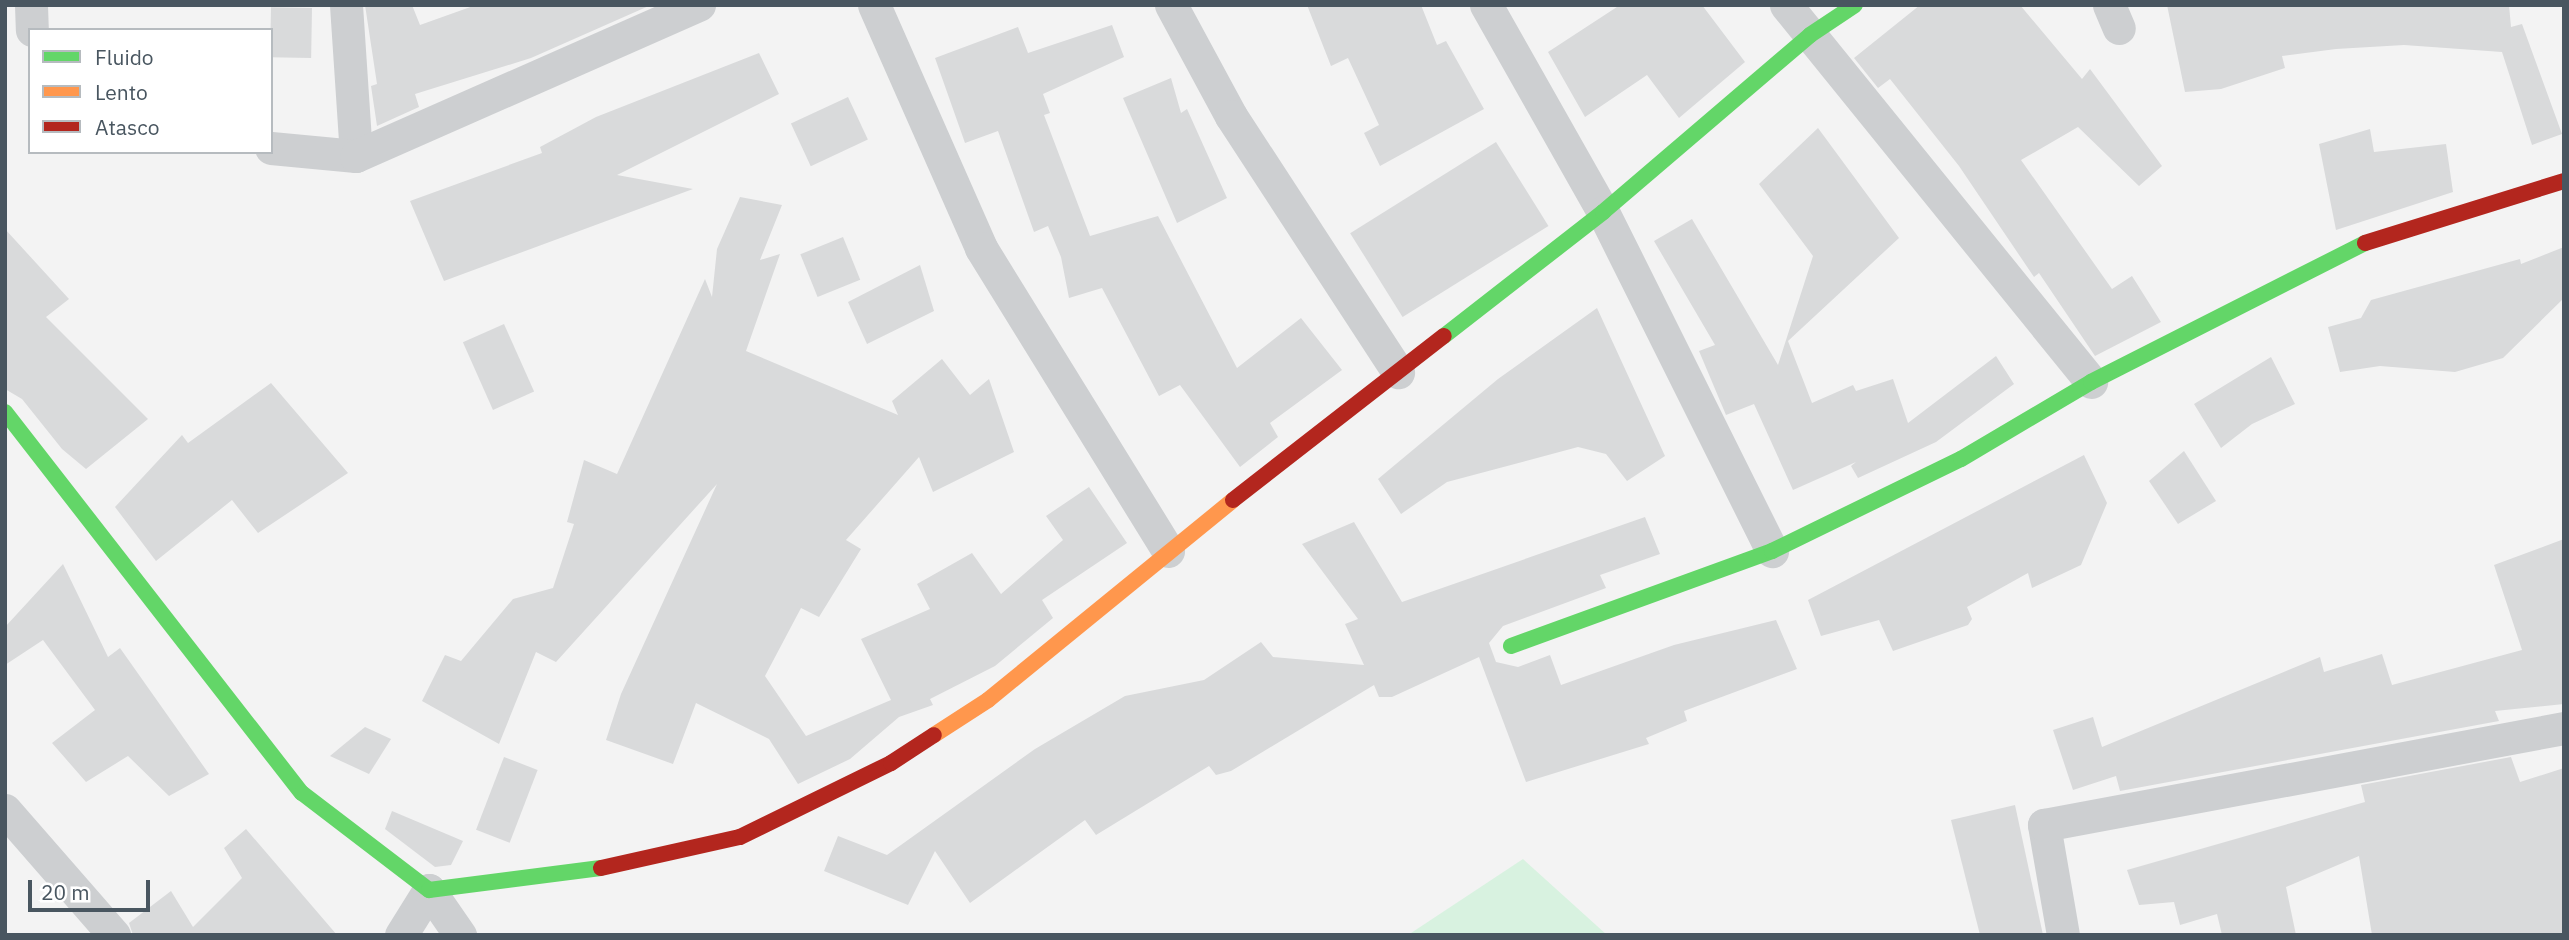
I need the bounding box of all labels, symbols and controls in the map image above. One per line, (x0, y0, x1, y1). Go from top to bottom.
legend (28, 28, 273, 154)
text: Fluido (95, 43, 154, 71)
text: Lento (95, 78, 148, 106)
text: Atasco (95, 113, 159, 141)
scale bar (32, 866, 154, 910)
text: 20 m (41, 878, 90, 906)

